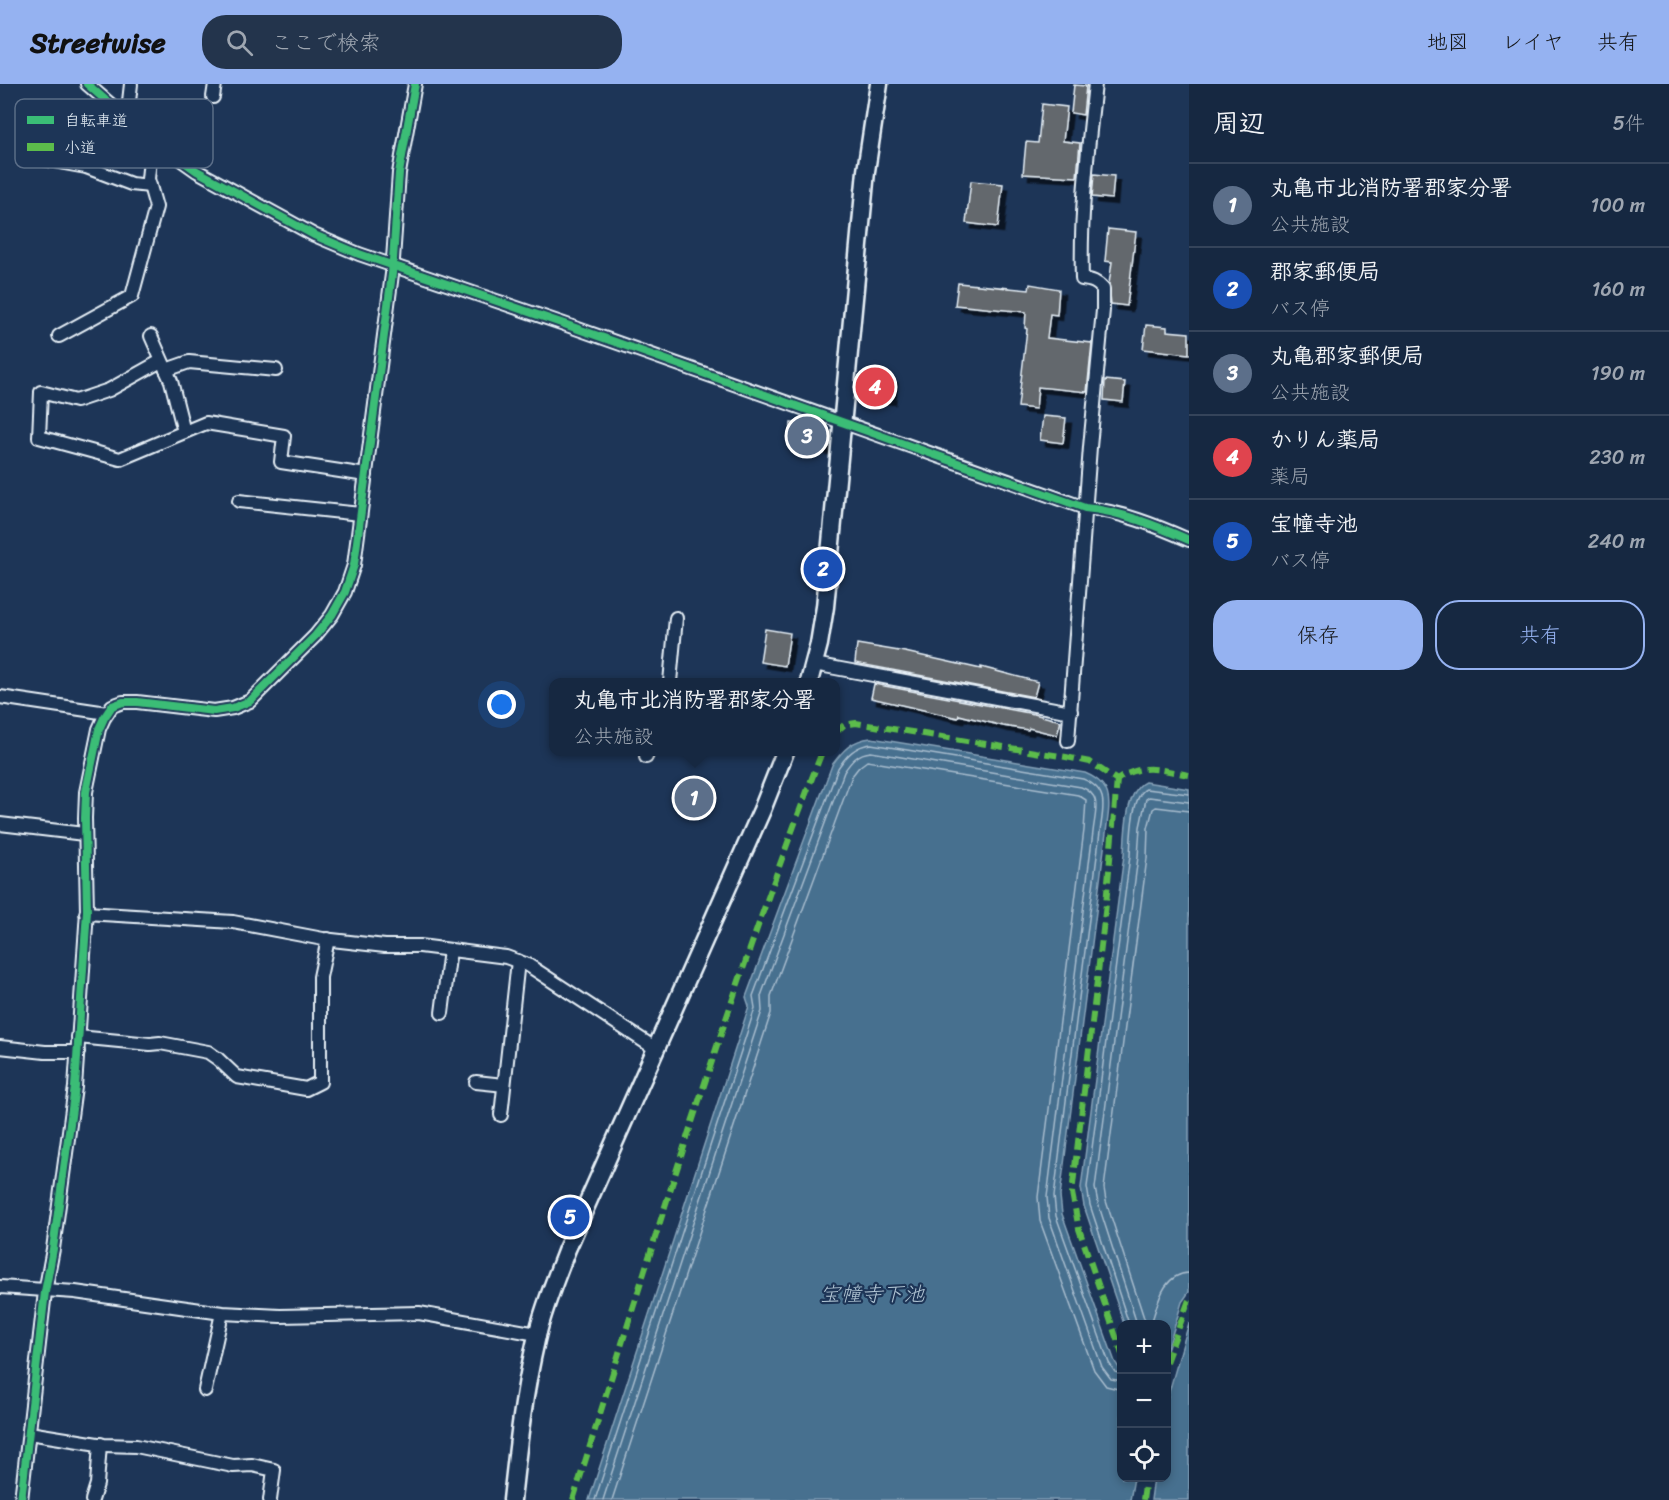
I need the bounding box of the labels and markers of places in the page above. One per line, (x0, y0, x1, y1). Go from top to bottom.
pin: 4 (856, 364, 894, 410)
pin: 3 (788, 414, 826, 458)
pin: 2 (804, 546, 842, 592)
pin: 1 (674, 776, 714, 820)
pin: 5 (550, 1194, 590, 1240)

